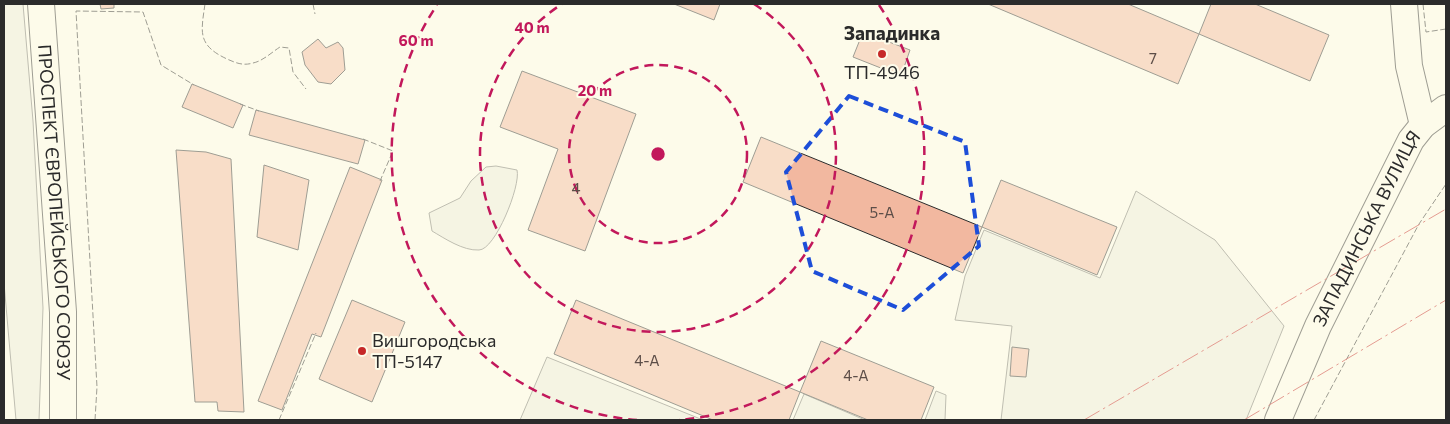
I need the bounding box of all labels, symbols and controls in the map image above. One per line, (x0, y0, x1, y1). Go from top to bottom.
text: 40 m (514, 18, 550, 36)
district label: Западинка (844, 21, 940, 44)
text: 60 m (398, 31, 434, 49)
street label: ПРОСПЕКТ ЄВРОПЕЙСЬКОГО СОЮЗУ (34, 43, 75, 381)
marker: ТП-4946 (876, 48, 888, 60)
house number: 7 (1149, 49, 1157, 67)
place label: ТП-4946 (844, 61, 920, 83)
text: 20 m (578, 81, 612, 99)
street label: ЗАПАДИНСЬКА ВУЛИЦЯ (1308, 126, 1424, 330)
centre of rings (649, 145, 667, 163)
house number: 4 (572, 179, 581, 197)
house number: 5-А (869, 203, 895, 221)
place label: Вишгородська ТП-5147 (372, 329, 496, 372)
marker: Вишгородська ТП-5147 (356, 345, 368, 357)
house number: 4-А (634, 351, 660, 369)
house number: 4-А (843, 366, 869, 384)

